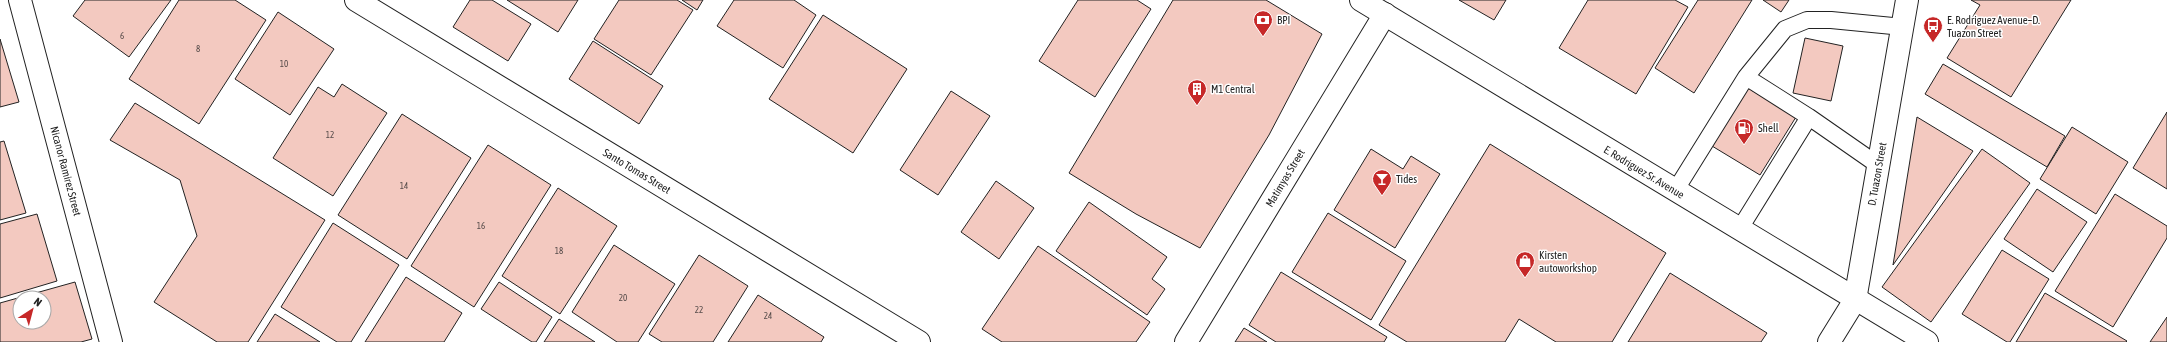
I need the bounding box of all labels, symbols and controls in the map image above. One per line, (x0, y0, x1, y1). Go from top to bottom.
bank icon: BPI (1252, 9, 1274, 37)
place label: BPI (1277, 14, 1290, 26)
place label: E. Rodriguez Avenue–D. Tuazon Street (1947, 14, 2040, 39)
bus stop icon: E. Rodriguez Avenue–D. Tuazon Street (1922, 15, 1944, 43)
house number: 6 (120, 31, 124, 41)
house number: 8 (196, 44, 200, 54)
house number: 10 (280, 59, 288, 69)
building icon: M1 Central (1186, 78, 1208, 106)
place label: M1 Central (1211, 83, 1255, 95)
fuel station icon: Shell (1733, 117, 1755, 145)
place label: Shell (1758, 122, 1779, 134)
street label: Nicanor Ramirez Street (48, 125, 84, 217)
house number: 12 (326, 130, 334, 140)
street label: D. Tuazon Street (1866, 141, 1888, 207)
street label: E. Rodriguez Sr. Avenue (1602, 143, 1686, 201)
street label: Santo Tomas Street (601, 146, 673, 196)
street label: Matimyas Street (1263, 147, 1307, 209)
bar icon: Tides (1371, 168, 1393, 196)
place label: Tides (1396, 173, 1417, 185)
house number: 14 (400, 181, 408, 191)
house number: 16 (477, 221, 485, 231)
house number: 18 (555, 246, 563, 256)
place label: Kirsten autoworkshop (1539, 249, 1597, 274)
shop icon: Kirsten autoworkshop (1514, 250, 1536, 278)
north arrow (12, 290, 52, 330)
house number: 20 (619, 293, 627, 303)
text: N (32, 295, 44, 309)
house number: 22 (695, 305, 703, 315)
house number: 24 (764, 311, 772, 321)

